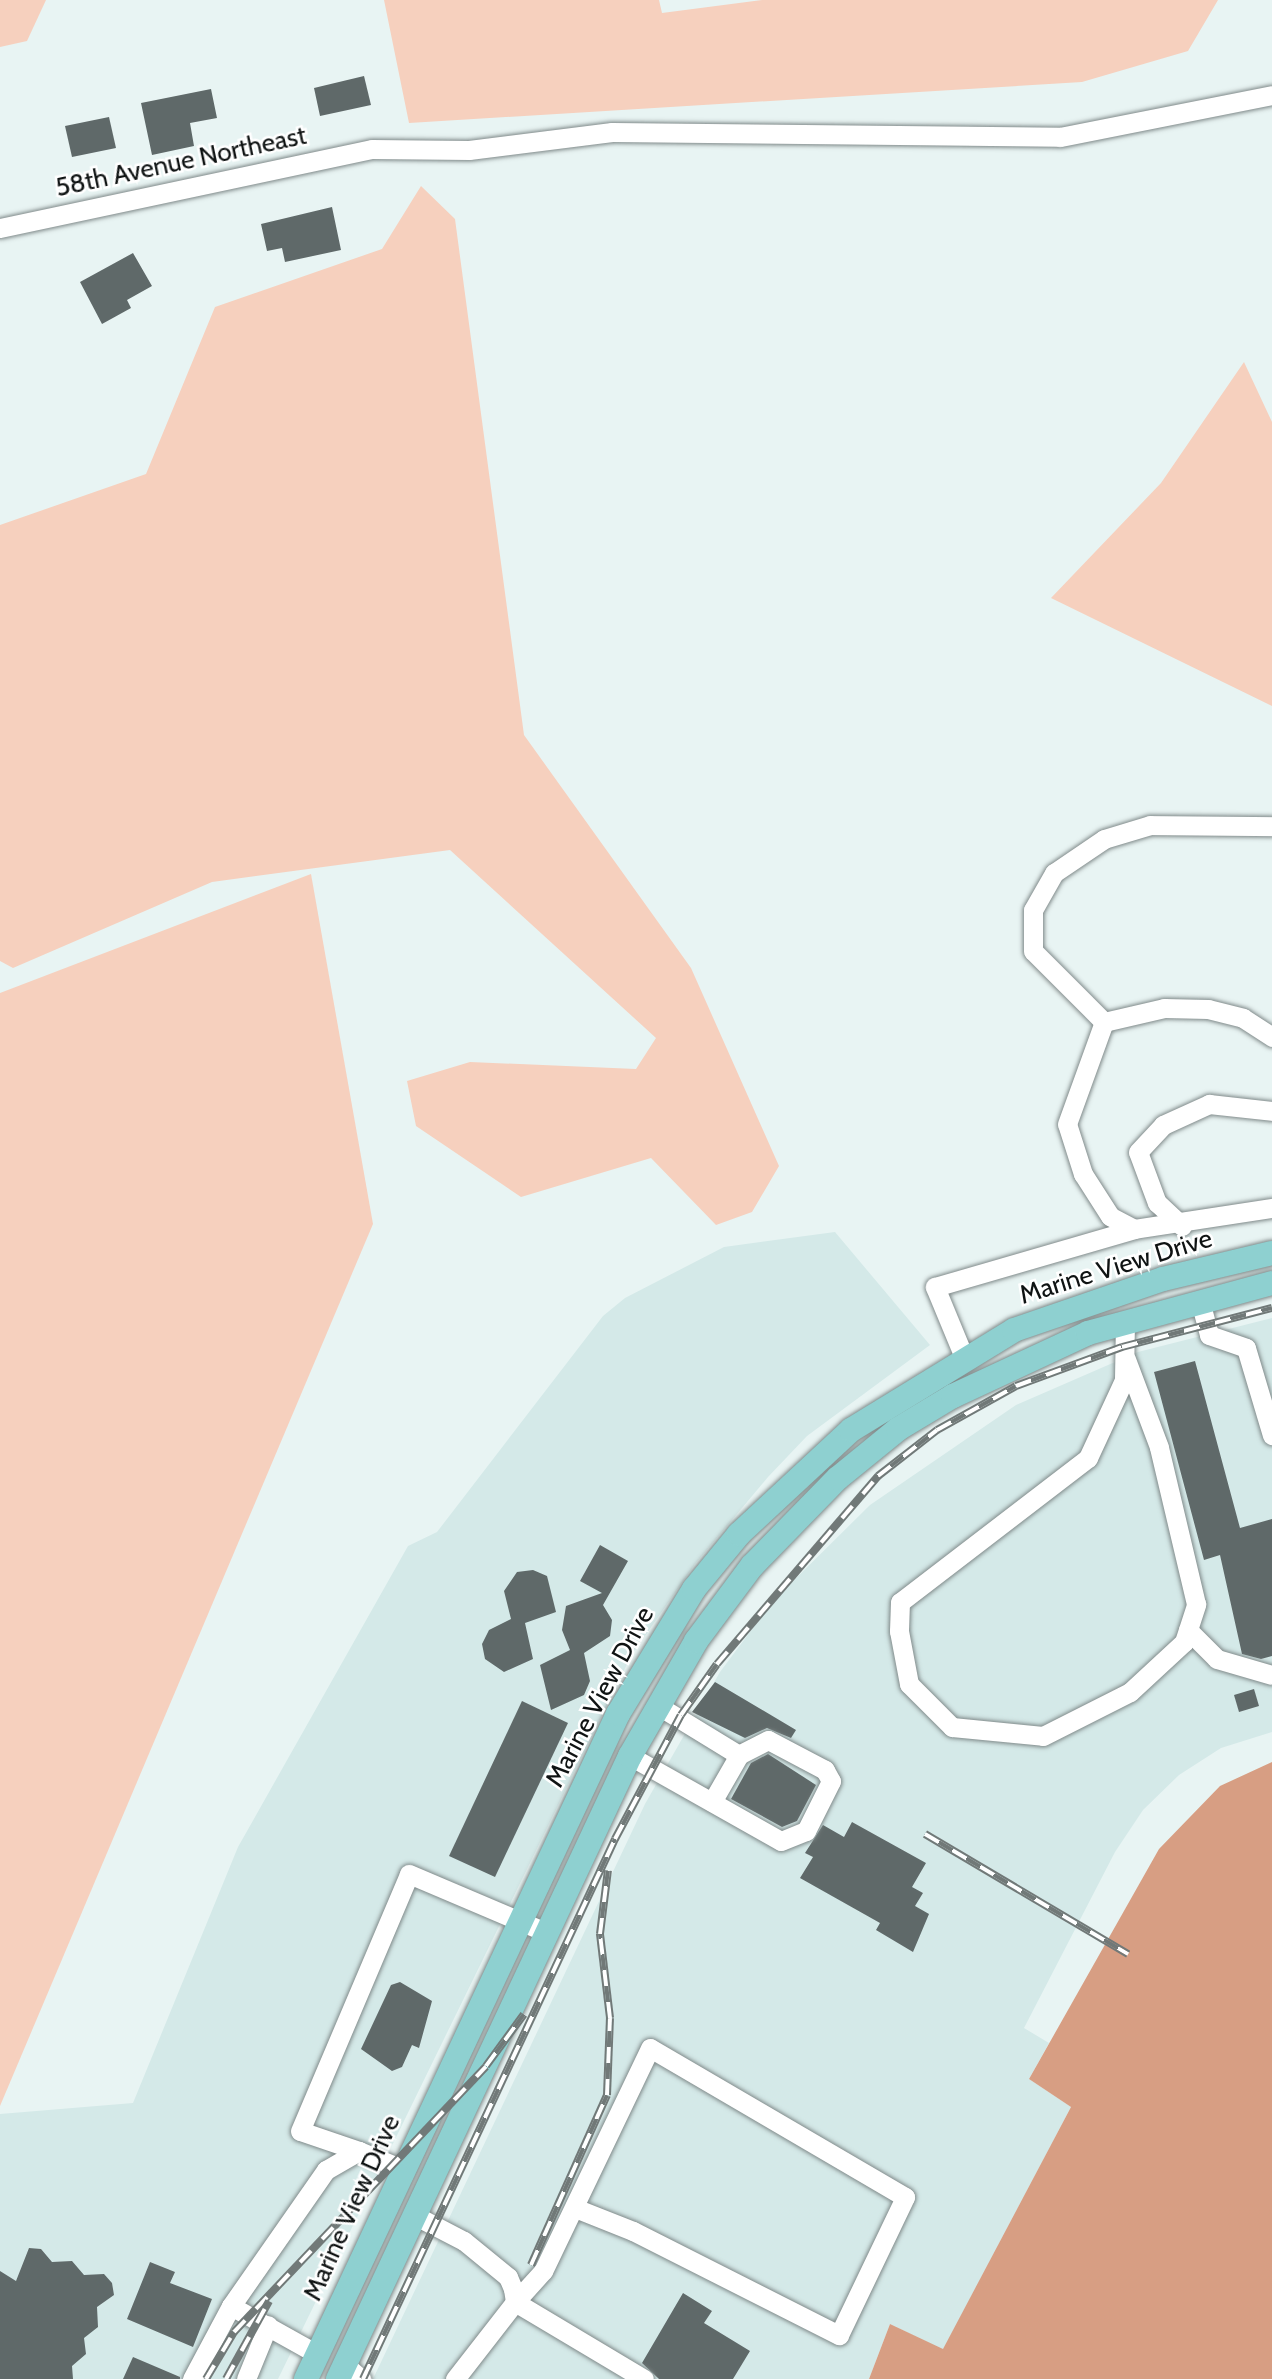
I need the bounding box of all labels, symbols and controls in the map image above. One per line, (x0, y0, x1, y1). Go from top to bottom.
street label: 58th Avenue Northeast (53, 120, 309, 204)
street label: Marine View Drive (1016, 1223, 1216, 1311)
street label: Marine View Drive (539, 1602, 661, 1792)
street label: Marine View Drive (297, 2110, 407, 2306)

